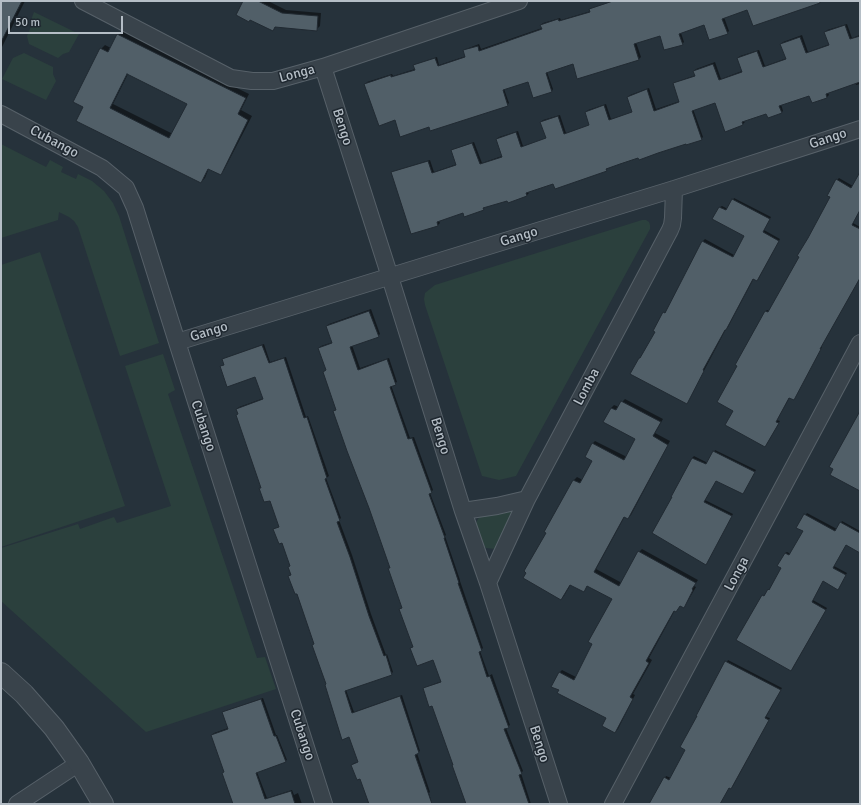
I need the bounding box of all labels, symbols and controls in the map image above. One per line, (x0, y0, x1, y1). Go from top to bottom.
scale bar (10, 8, 125, 34)
text: 50 m (15, 15, 40, 30)
street label: Longa (277, 61, 317, 87)
street label: Bengo (328, 106, 356, 148)
street label: Cubango (27, 122, 81, 162)
street label: Gango (807, 125, 849, 153)
street label: Gango (498, 223, 540, 251)
street label: Gango (188, 318, 230, 346)
street label: Lomba (570, 365, 604, 409)
street label: Cubango (187, 398, 219, 454)
street label: Bengo (426, 415, 454, 457)
street label: Longa (721, 554, 753, 594)
street label: Cubango (286, 707, 318, 763)
street label: Bengo (525, 723, 553, 765)

